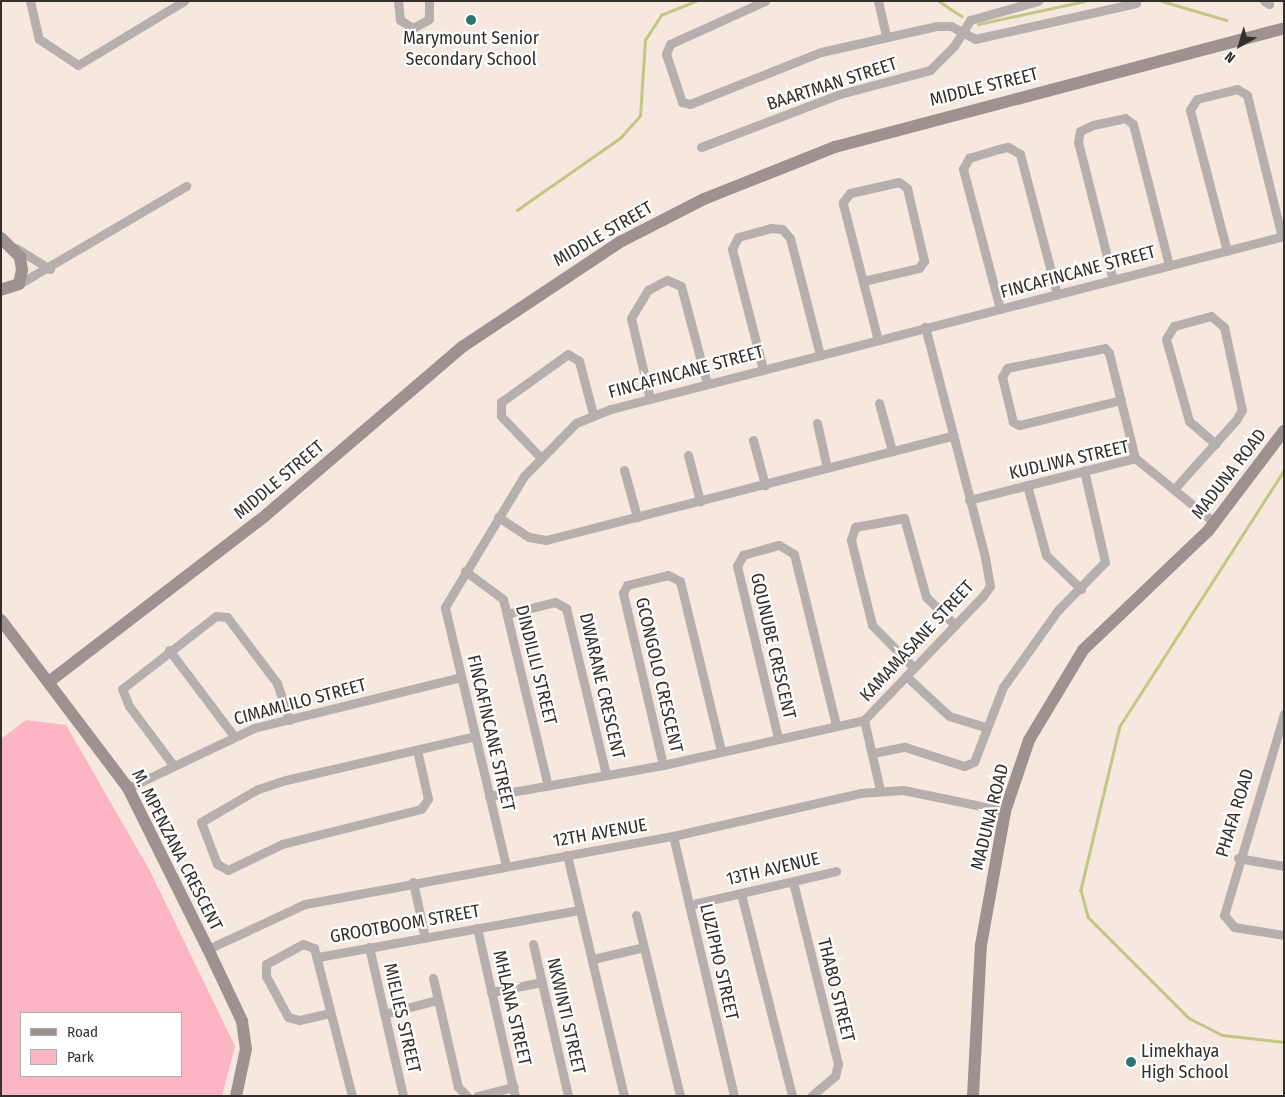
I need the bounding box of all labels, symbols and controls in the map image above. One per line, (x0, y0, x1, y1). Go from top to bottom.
marker: Marymount Senior Secondary School (465, 14, 477, 26)
north arrow (1215, 20, 1265, 70)
place label: Marymount Senior Secondary School (403, 28, 539, 70)
text: N (1222, 48, 1239, 66)
street label: BAARTMAN STREET (764, 53, 900, 115)
street label: MIDDLE STREET (928, 63, 1040, 111)
street label: MIDDLE STREET (550, 197, 656, 271)
street label: FINCAFINCANE STREET (998, 241, 1158, 303)
street label: FINCAFINCANE STREET (606, 341, 766, 403)
street label: MADUNA ROAD (1187, 425, 1271, 523)
street label: MIDDLE STREET (230, 436, 328, 524)
street label: KUDLIWA STREET (1007, 436, 1131, 484)
street label: GQUNUBE CRESCENT (746, 571, 800, 721)
street label: KAMAMASANE STREET (855, 576, 979, 706)
street label: GCONGOLO CRESCENT (631, 595, 687, 755)
street label: DINDILILI STREET (511, 603, 561, 727)
street label: DWARANE CRESCENT (575, 611, 629, 761)
street label: FINCAFINCANE STREET (463, 653, 519, 813)
street label: CIMAMLILO STREET (231, 674, 369, 730)
street label: MADUNA ROAD (966, 762, 1014, 872)
street label: M. MPENZANA CRESCENT (127, 766, 227, 934)
street label: PHAFA ROAD (1211, 766, 1259, 860)
street label: 12TH AVENUE (551, 814, 649, 852)
street label: 13TH AVENUE (724, 848, 822, 890)
street label: GROOTBOOM STREET (329, 900, 481, 948)
street label: LUZIPHO STREET (695, 902, 743, 1022)
street label: THABO STREET (813, 936, 859, 1044)
street label: MHLANA STREET (488, 948, 536, 1068)
street label: NKWINTI STREET (542, 956, 590, 1076)
street label: MIELIES STREET (379, 961, 425, 1075)
legend (20, 1012, 182, 1077)
text: Road (67, 1023, 98, 1041)
place label: Limekhaya High School (1141, 1041, 1228, 1084)
text: Park (67, 1048, 94, 1066)
marker: Limekhaya High School (1125, 1056, 1137, 1068)

